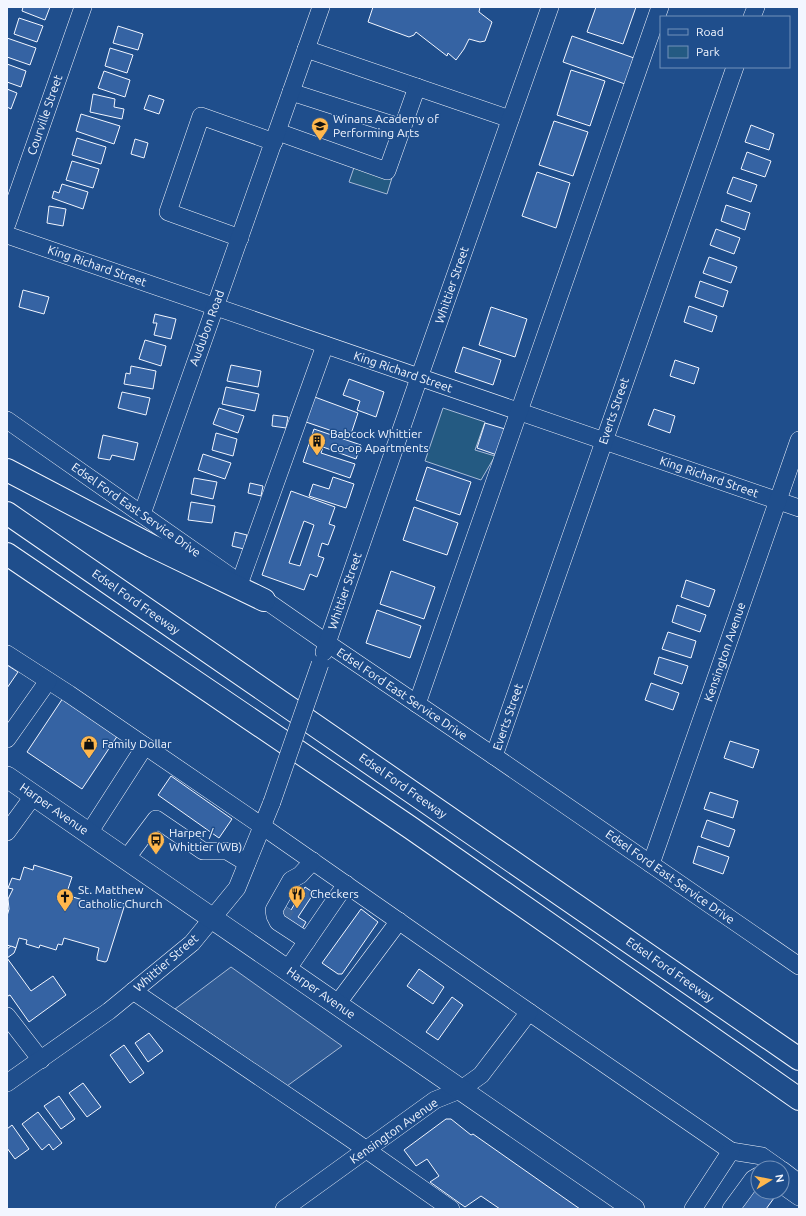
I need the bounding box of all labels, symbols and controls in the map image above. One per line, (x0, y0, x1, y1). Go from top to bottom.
legend (660, 16, 790, 68)
text: Road (696, 25, 724, 38)
text: Park (696, 45, 720, 58)
street label: Courville Street (25, 73, 64, 157)
place label: Winans Academy of Performing Arts (333, 112, 439, 139)
school or university icon: Winans Academy of Performing Arts (310, 116, 330, 141)
street label: King Richard Street (46, 242, 149, 289)
street label: Whittier Street (432, 244, 471, 325)
street label: Audubon Road (187, 288, 226, 368)
street label: King Richard Street (352, 348, 455, 395)
street label: Everts Street (596, 375, 631, 446)
place label: Babcock Whittier Co-op Apartments (330, 427, 429, 454)
building icon: Babcock Whittier Co-op Apartments (307, 431, 327, 456)
street label: King Richard Street (658, 453, 761, 500)
street label: Edsel Ford East Service Drive (69, 460, 203, 559)
street label: Whittier Street (325, 550, 364, 631)
street label: Edsel Ford Freeway (90, 566, 183, 637)
street label: Kensington Avenue (701, 600, 748, 703)
street label: Edsel Ford East Service Drive (335, 645, 470, 742)
street label: Everts Street (490, 681, 525, 752)
shop icon: Family Dollar (79, 734, 99, 759)
place label: Family Dollar (102, 737, 172, 750)
street label: Edsel Ford Freeway (357, 750, 450, 821)
street label: Harper Avenue (18, 780, 91, 837)
place label: Harper / Whittier (WB) (169, 826, 242, 854)
street label: Edsel Ford East Service Drive (603, 827, 737, 926)
bus stop icon: Harper / Whittier (WB) (146, 830, 166, 855)
place label: St. Matthew Catholic Church (78, 883, 163, 910)
restaurant icon: Checkers (287, 884, 307, 909)
church icon: St. Matthew Catholic Church (55, 887, 75, 912)
place label: Checkers (310, 887, 359, 900)
street label: Whittier Street (131, 931, 201, 994)
street label: Edsel Ford Freeway (624, 934, 717, 1005)
street label: Harper Avenue (285, 964, 358, 1021)
street label: Kensington Avenue (347, 1095, 440, 1166)
north arrow (750, 1160, 790, 1200)
text: N (773, 1173, 786, 1183)

